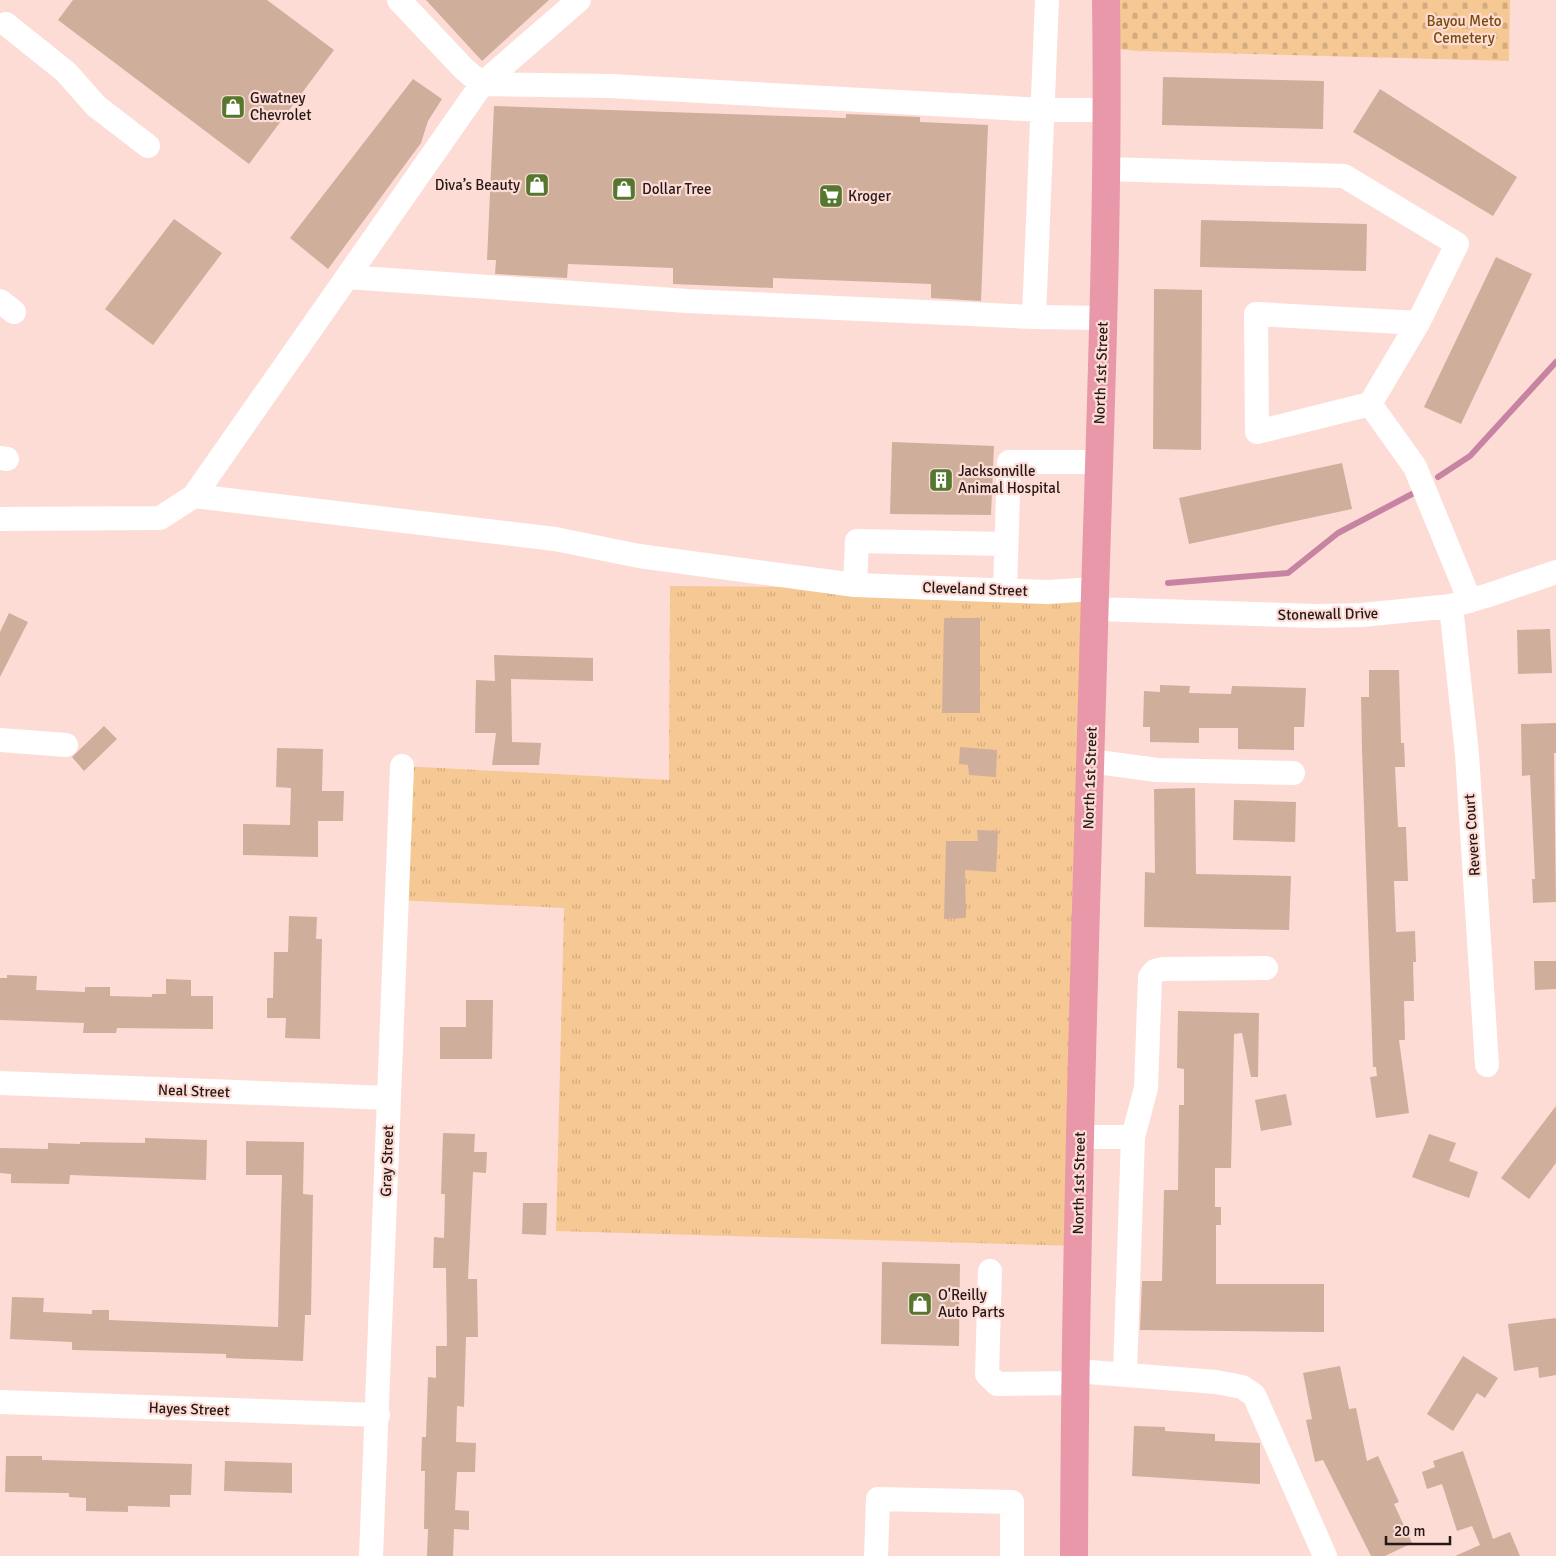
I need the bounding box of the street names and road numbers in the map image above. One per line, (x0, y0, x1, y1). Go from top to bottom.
street label: North 1st Street (1090, 321, 1112, 425)
street label: Cleveland Street (922, 578, 1028, 600)
street label: Stonewall Drive (1278, 604, 1378, 624)
street label: North 1st Street (1079, 726, 1101, 830)
street label: Revere Court (1460, 793, 1484, 877)
street label: Neal Street (158, 1081, 230, 1101)
street label: Gray Street (377, 1125, 397, 1197)
street label: North 1st Street (1069, 1131, 1089, 1235)
street label: Hayes Street (148, 1399, 230, 1419)

